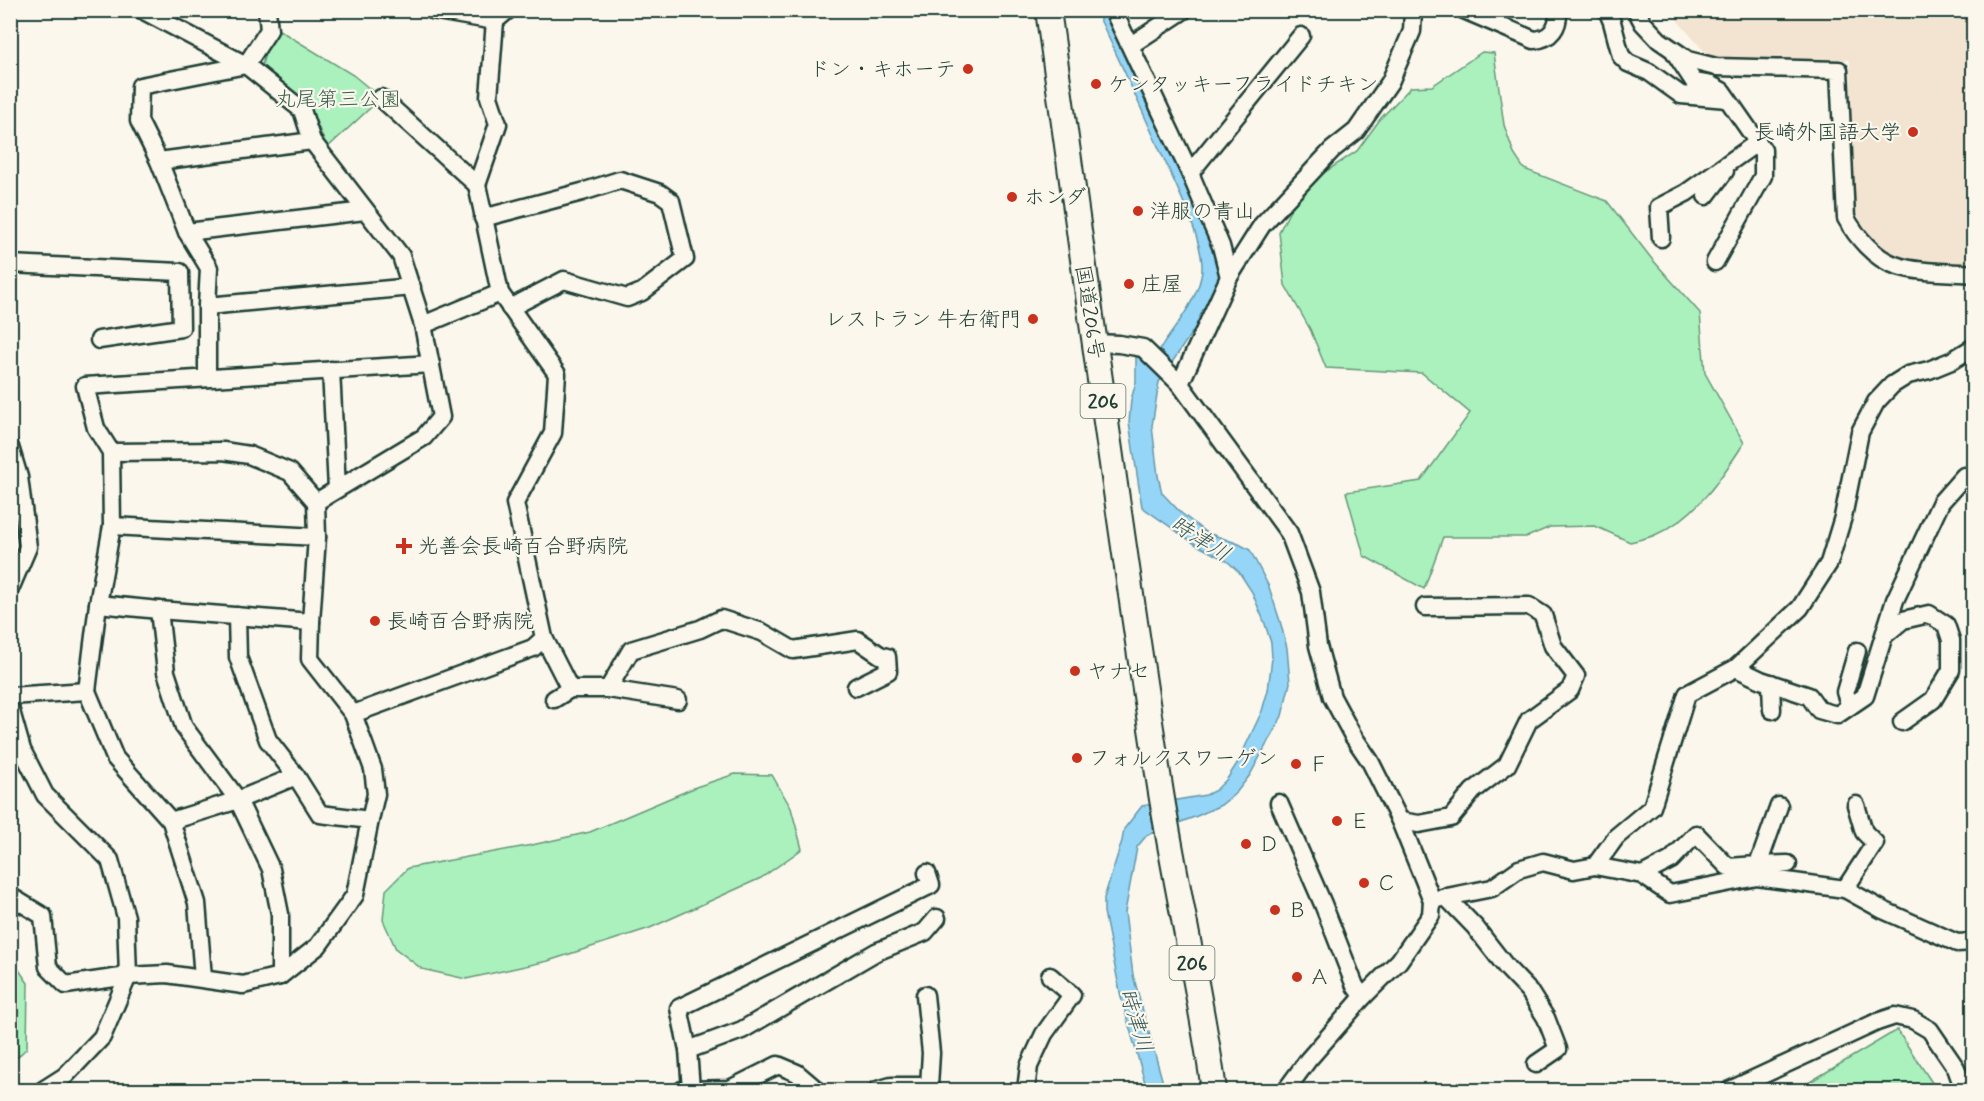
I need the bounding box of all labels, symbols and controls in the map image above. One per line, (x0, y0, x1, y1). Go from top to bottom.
place label: ドン・キホーテ (809, 56, 956, 84)
marker: ドン・キホーテ (961, 62, 975, 76)
place label: ケンタッキーフライドチキン (1108, 71, 1378, 99)
marker: ケンタッキーフライドチキン (1089, 77, 1103, 91)
park label: 丸尾第三公園 (275, 86, 401, 114)
place label: 長崎外国語大学 (1754, 119, 1901, 147)
marker: 長崎外国語大学 (1906, 125, 1920, 139)
place label: ホンダ (1024, 184, 1086, 212)
marker: ホンダ (1005, 190, 1019, 204)
place label: 洋服の青山 (1150, 198, 1255, 226)
marker: 洋服の青山 (1131, 204, 1145, 218)
street label: 国道206号 (1068, 263, 1110, 361)
place label: 庄屋 (1141, 271, 1183, 299)
marker: 庄屋 (1122, 277, 1136, 291)
place label: レストラン 牛右衛門 (825, 306, 1021, 334)
marker: レストラン 牛右衛門 (1026, 312, 1040, 326)
road number: 206 (1080, 384, 1126, 418)
water label: 時津川 (1165, 510, 1235, 569)
place label: 光善会長崎百合野病院 (418, 533, 628, 561)
marker: 光善会長崎百合野病院 (395, 537, 413, 555)
place label: 長崎百合野病院 (387, 608, 534, 636)
marker: 長崎百合野病院 (368, 614, 382, 628)
place label: ヤナセ (1087, 658, 1150, 686)
marker: ヤナセ (1068, 664, 1082, 678)
place label: フォルクスワーゲン (1089, 745, 1278, 773)
marker: フォルクスワーゲン (1070, 751, 1084, 765)
place label: Ｆ (1308, 751, 1329, 779)
marker: Ｆ (1289, 757, 1303, 771)
place label: Ｅ (1349, 808, 1370, 836)
marker: Ｅ (1330, 814, 1344, 828)
place label: Ｄ (1258, 831, 1279, 859)
marker: Ｄ (1239, 837, 1253, 851)
place label: Ｃ (1376, 870, 1397, 898)
marker: Ｃ (1357, 876, 1371, 890)
place label: Ｂ (1287, 897, 1308, 925)
marker: Ｂ (1268, 903, 1282, 917)
road number: 206 (1170, 946, 1214, 980)
place label: Ａ (1309, 964, 1330, 992)
marker: Ａ (1290, 970, 1304, 984)
water label: 時津川 (1112, 985, 1158, 1056)

